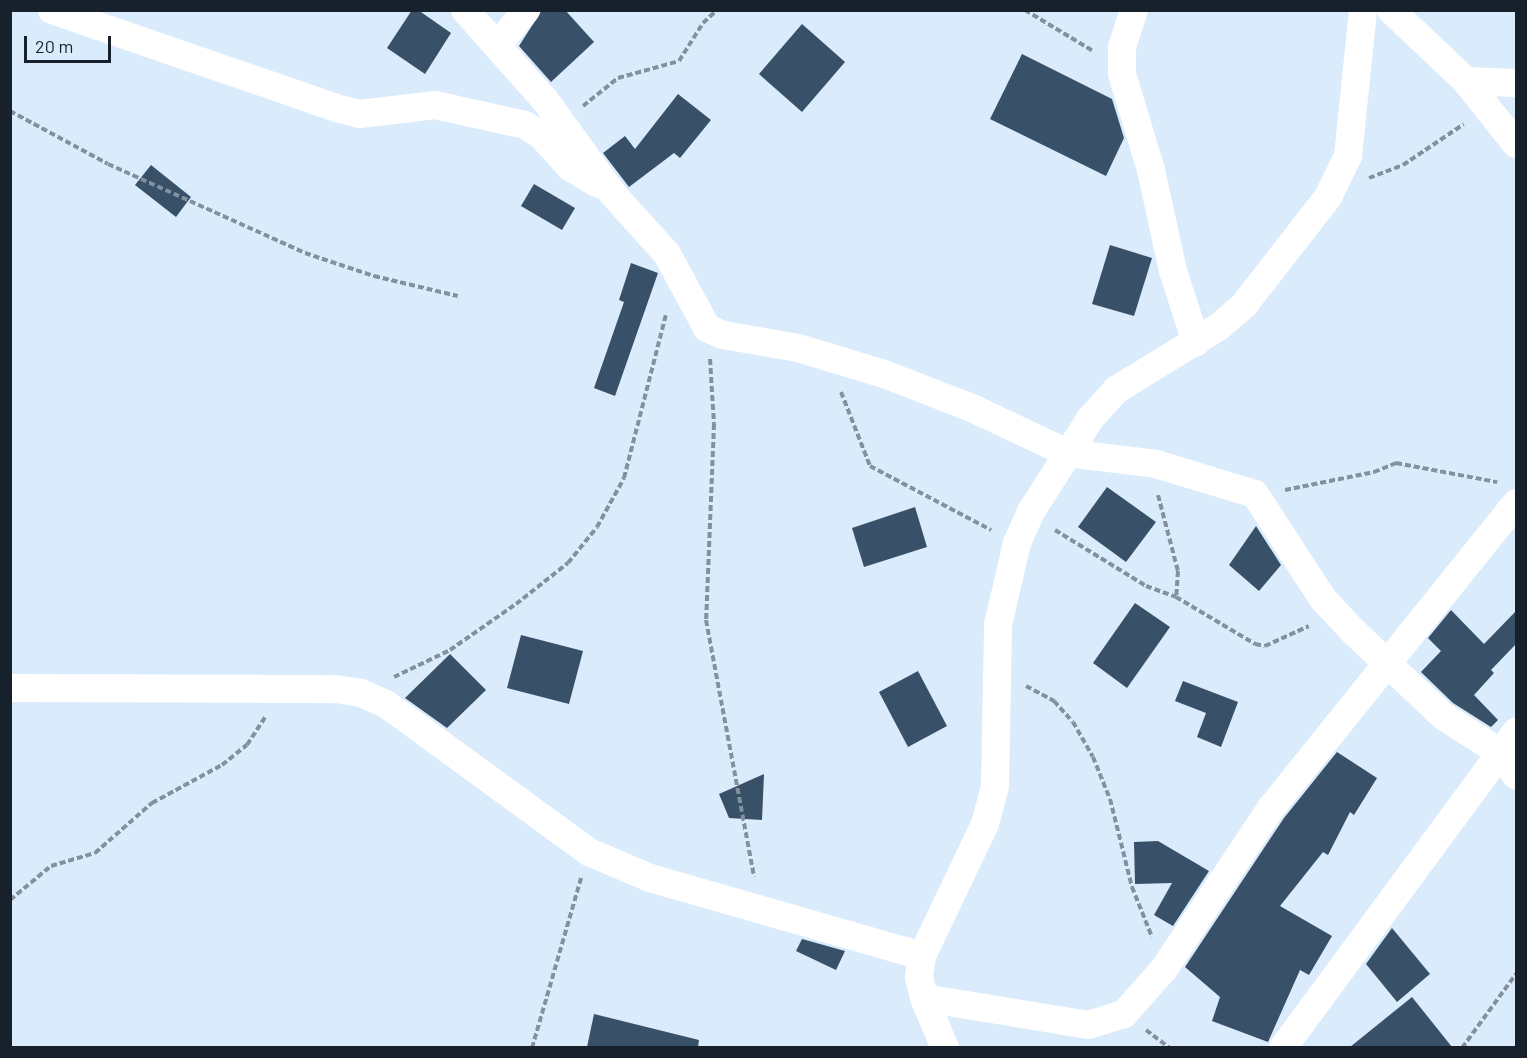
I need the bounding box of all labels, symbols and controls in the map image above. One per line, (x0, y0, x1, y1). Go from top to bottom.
scale bar (27, 24, 114, 62)
text: 20 m (35, 35, 73, 57)

